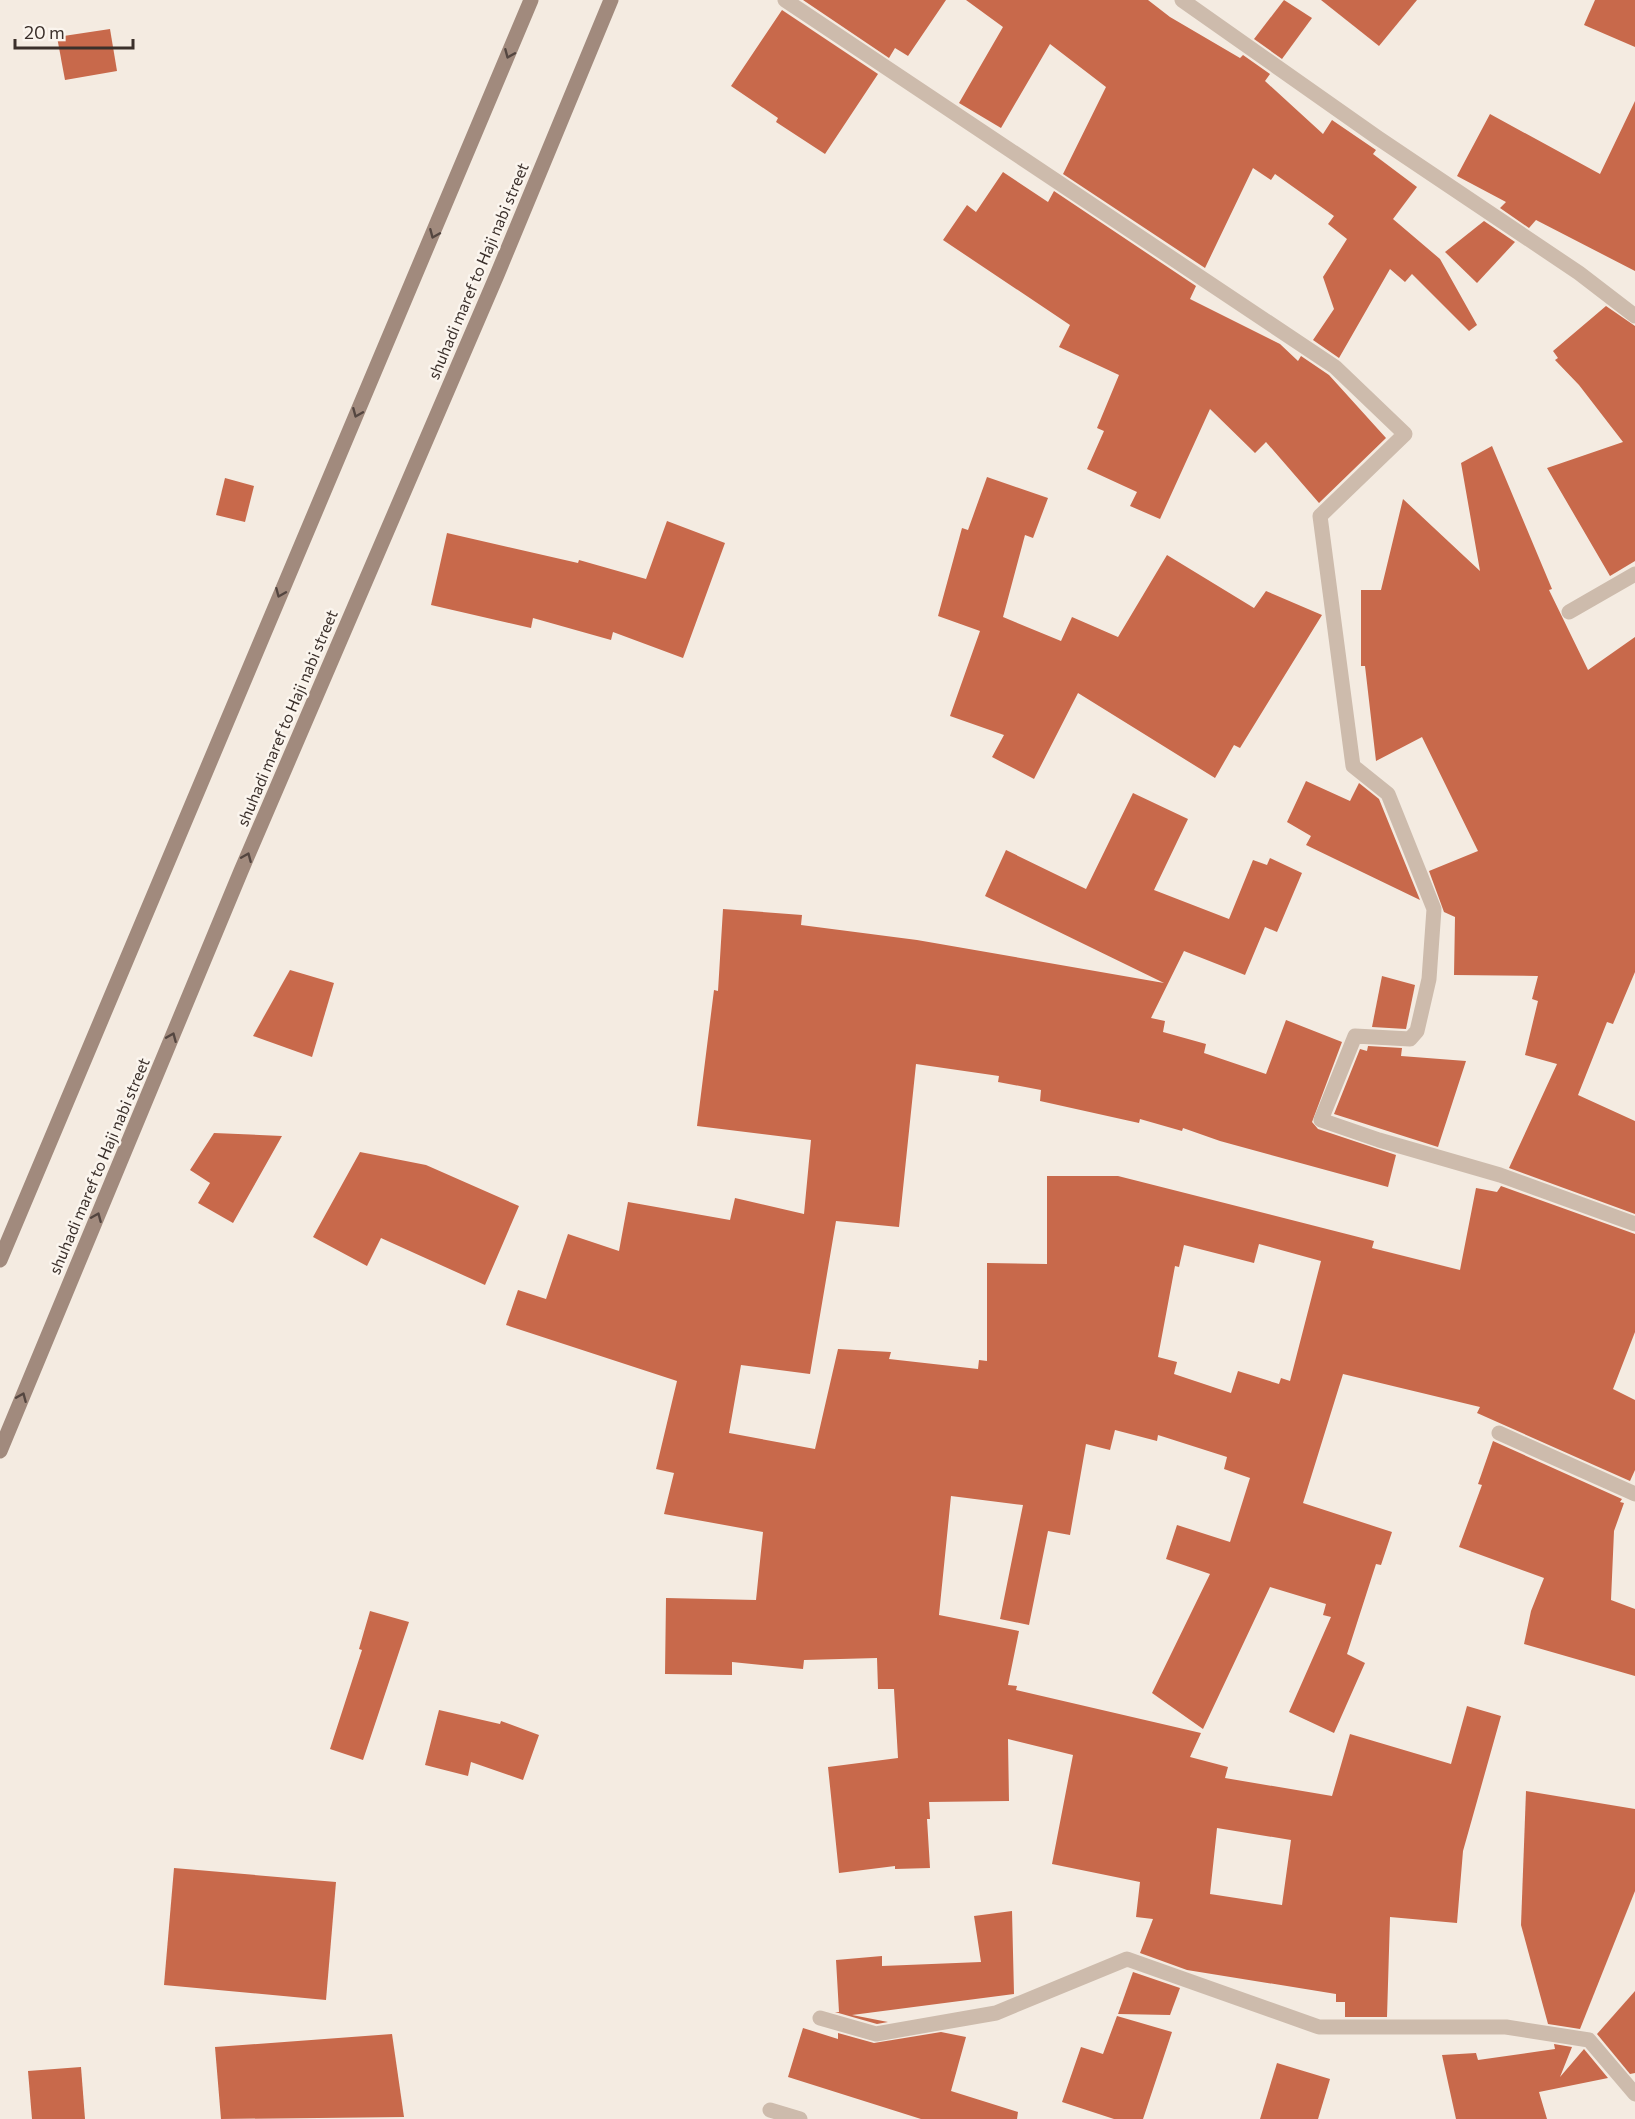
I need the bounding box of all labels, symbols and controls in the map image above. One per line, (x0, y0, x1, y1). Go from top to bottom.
scale bar (15, 12, 134, 50)
text: 20 m (24, 21, 65, 43)
one-way arrow (504, 48, 516, 59)
street label: shuhadi maref to Haji nabi street (423, 159, 532, 382)
one-way arrow (429, 228, 441, 239)
one-way arrow (352, 407, 364, 418)
one-way arrow (276, 586, 288, 597)
street label: shuhadi maref to Haji nabi street (232, 606, 341, 829)
one-way arrow (240, 852, 252, 863)
one-way arrow (165, 1032, 177, 1043)
street label: shuhadi maref to Haji nabi street (44, 1054, 153, 1277)
one-way arrow (90, 1212, 102, 1223)
one-way arrow (15, 1392, 27, 1403)

